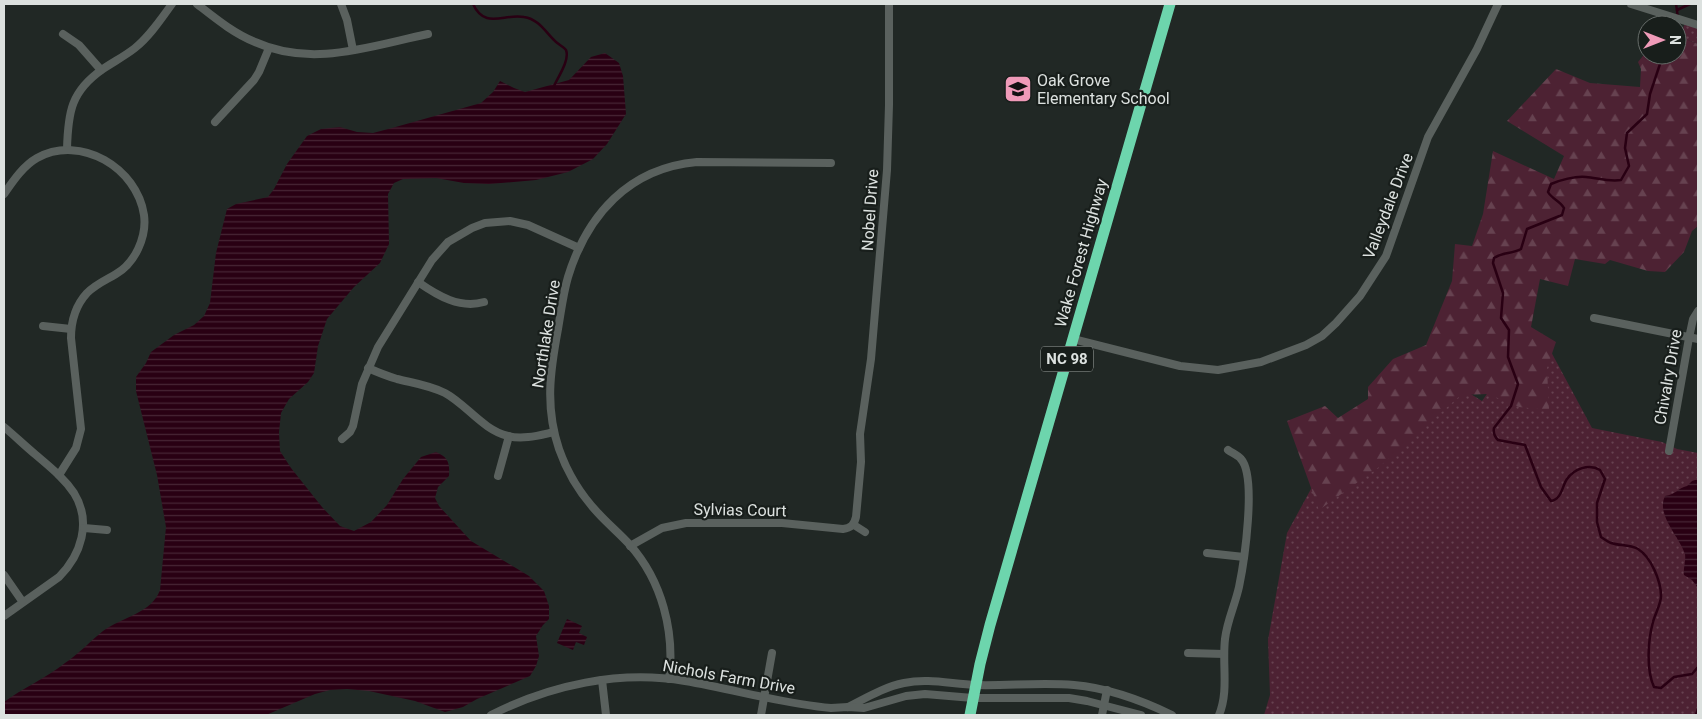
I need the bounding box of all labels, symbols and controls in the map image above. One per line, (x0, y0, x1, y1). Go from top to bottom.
north arrow (1637, 15, 1687, 65)
text: N (1667, 35, 1683, 45)
place label: Oak Grove Elementary School (1037, 71, 1170, 108)
school or university icon: Oak Grove Elementary School (1003, 74, 1033, 104)
street label: Valleydale Drive (1359, 150, 1417, 262)
street label: Nobel Drive (858, 169, 882, 251)
street label: Wake Forest Highway (1051, 176, 1111, 329)
street label: Northlake Drive (528, 279, 564, 389)
street label: Chivalry Drive (1650, 328, 1686, 426)
road number: NC 98 (1041, 346, 1093, 372)
street label: Sylvias Court (693, 500, 787, 520)
street label: Nichols Farm Drive (661, 656, 797, 698)

